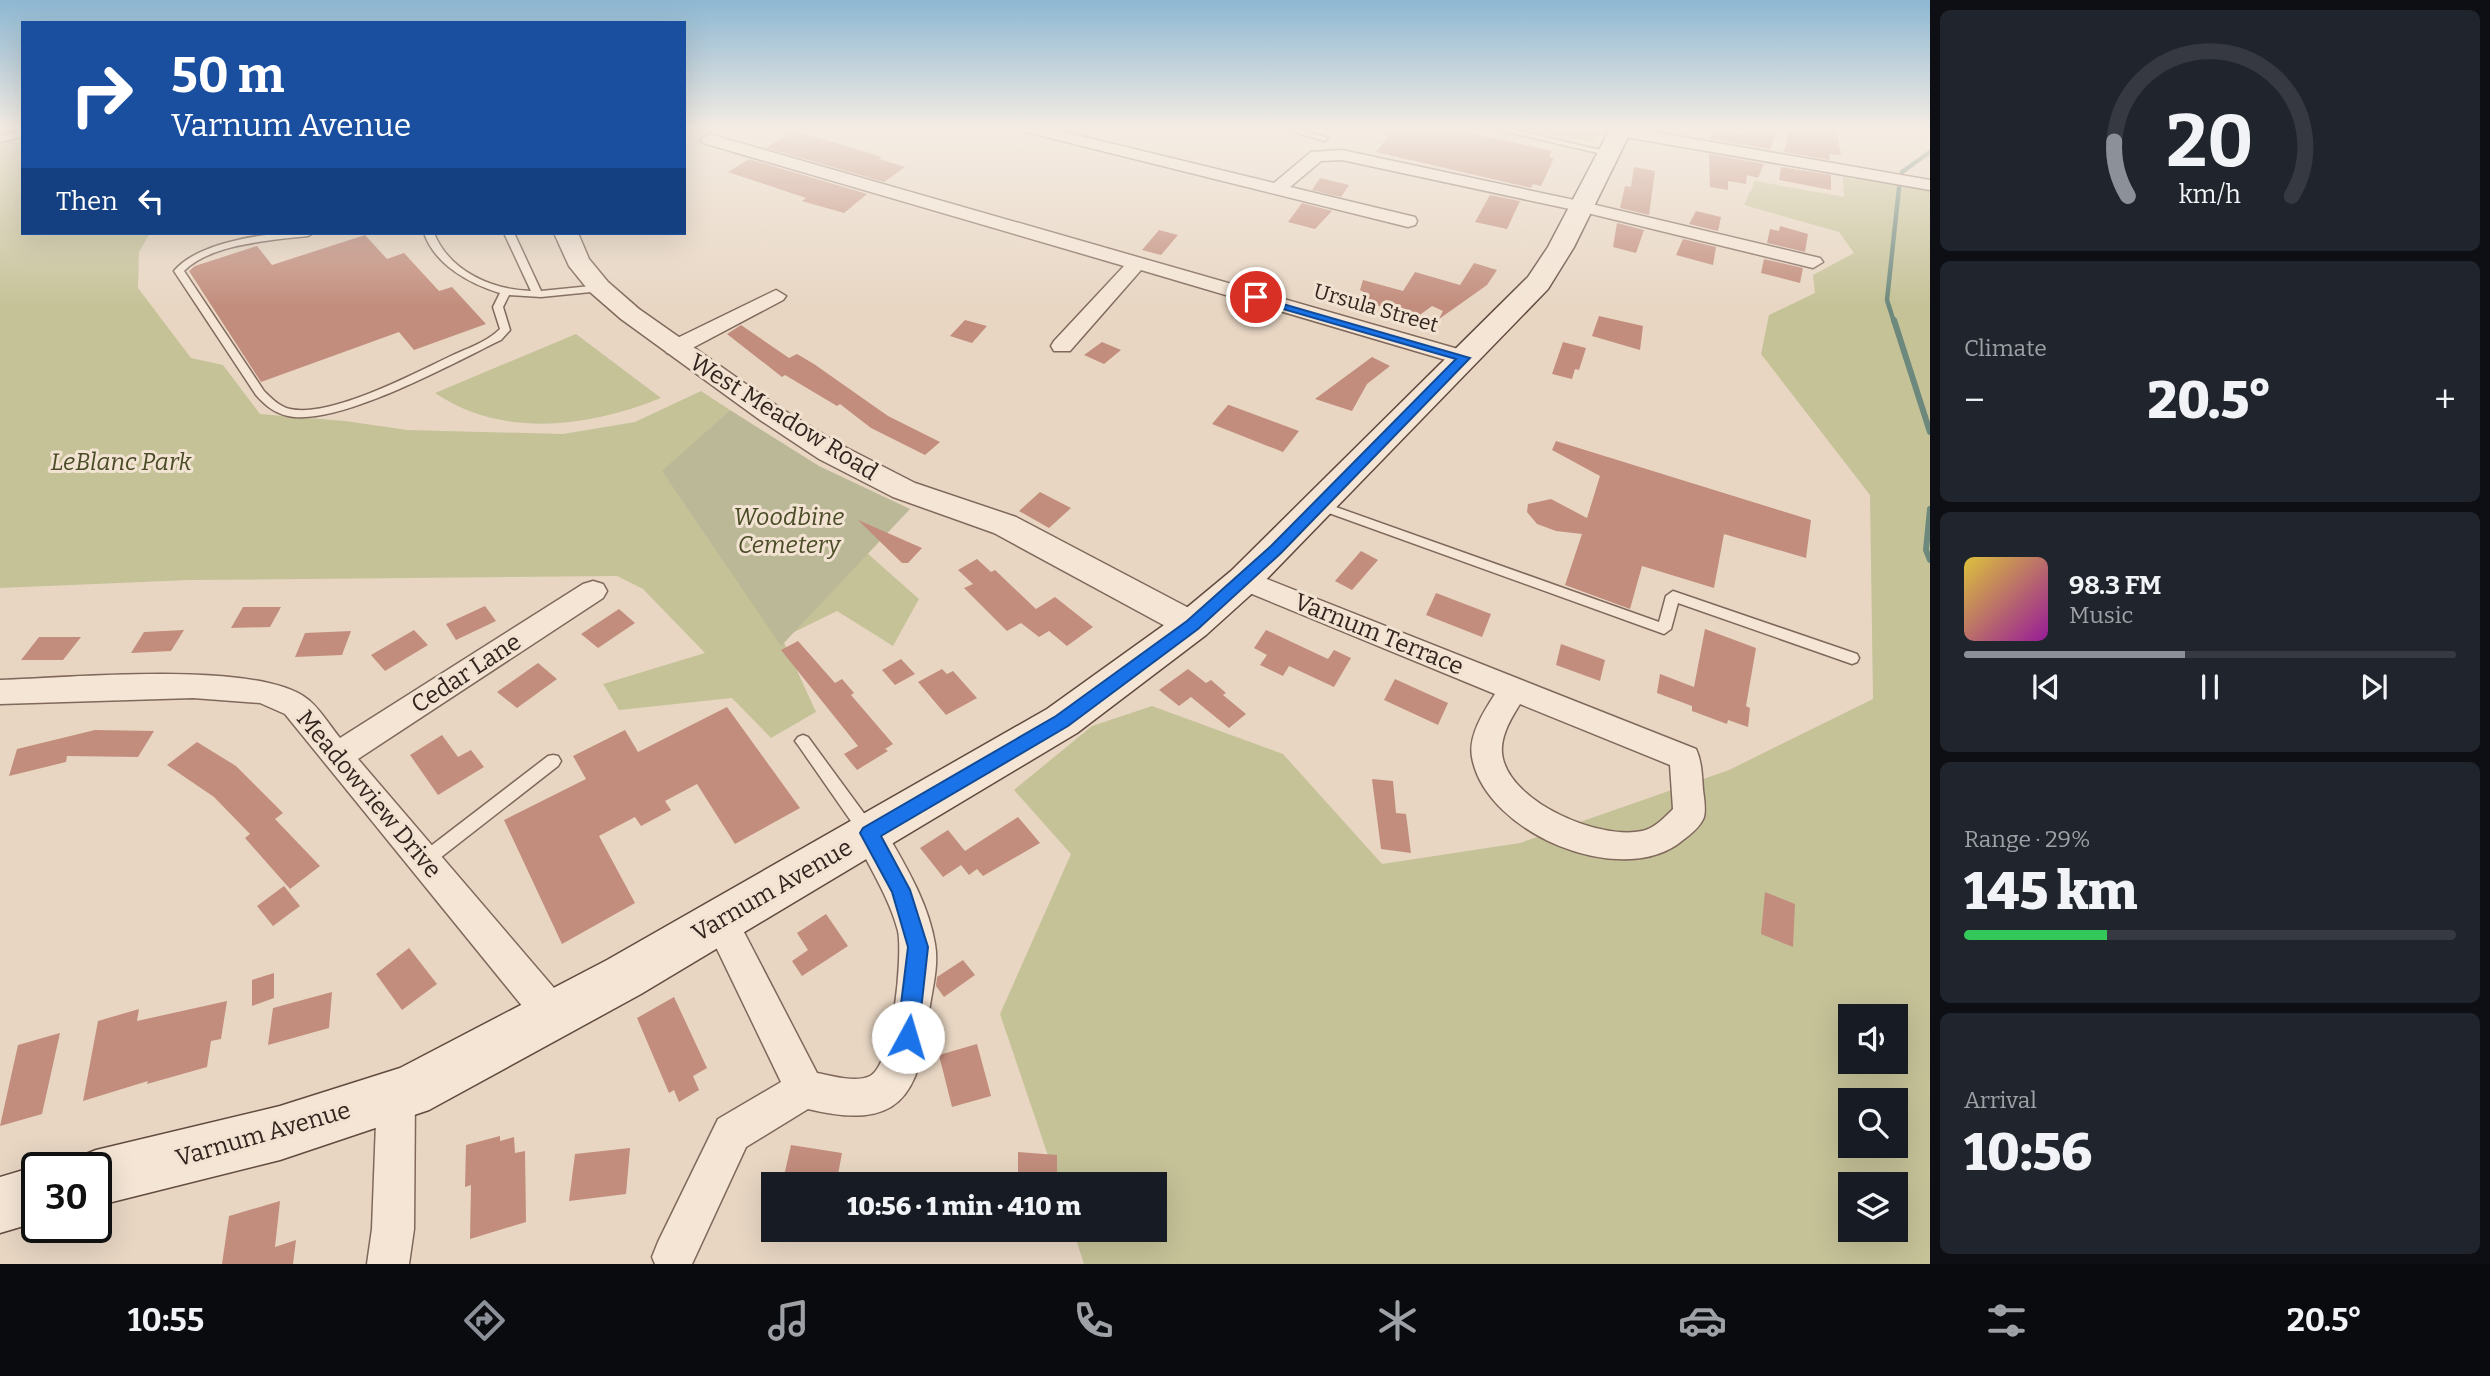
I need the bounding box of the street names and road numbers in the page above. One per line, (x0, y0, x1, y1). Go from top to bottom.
street label: Ursula Street (1311, 278, 1442, 338)
street label: West Meadow Road (685, 348, 883, 486)
street label: Varnum Terrace (1290, 587, 1468, 681)
street label: Cedar Lane (406, 627, 526, 719)
street label: Meadowview Drive (291, 705, 447, 883)
street label: Varnum Avenue (687, 833, 857, 947)
street label: Varnum Avenue (173, 1096, 353, 1172)

